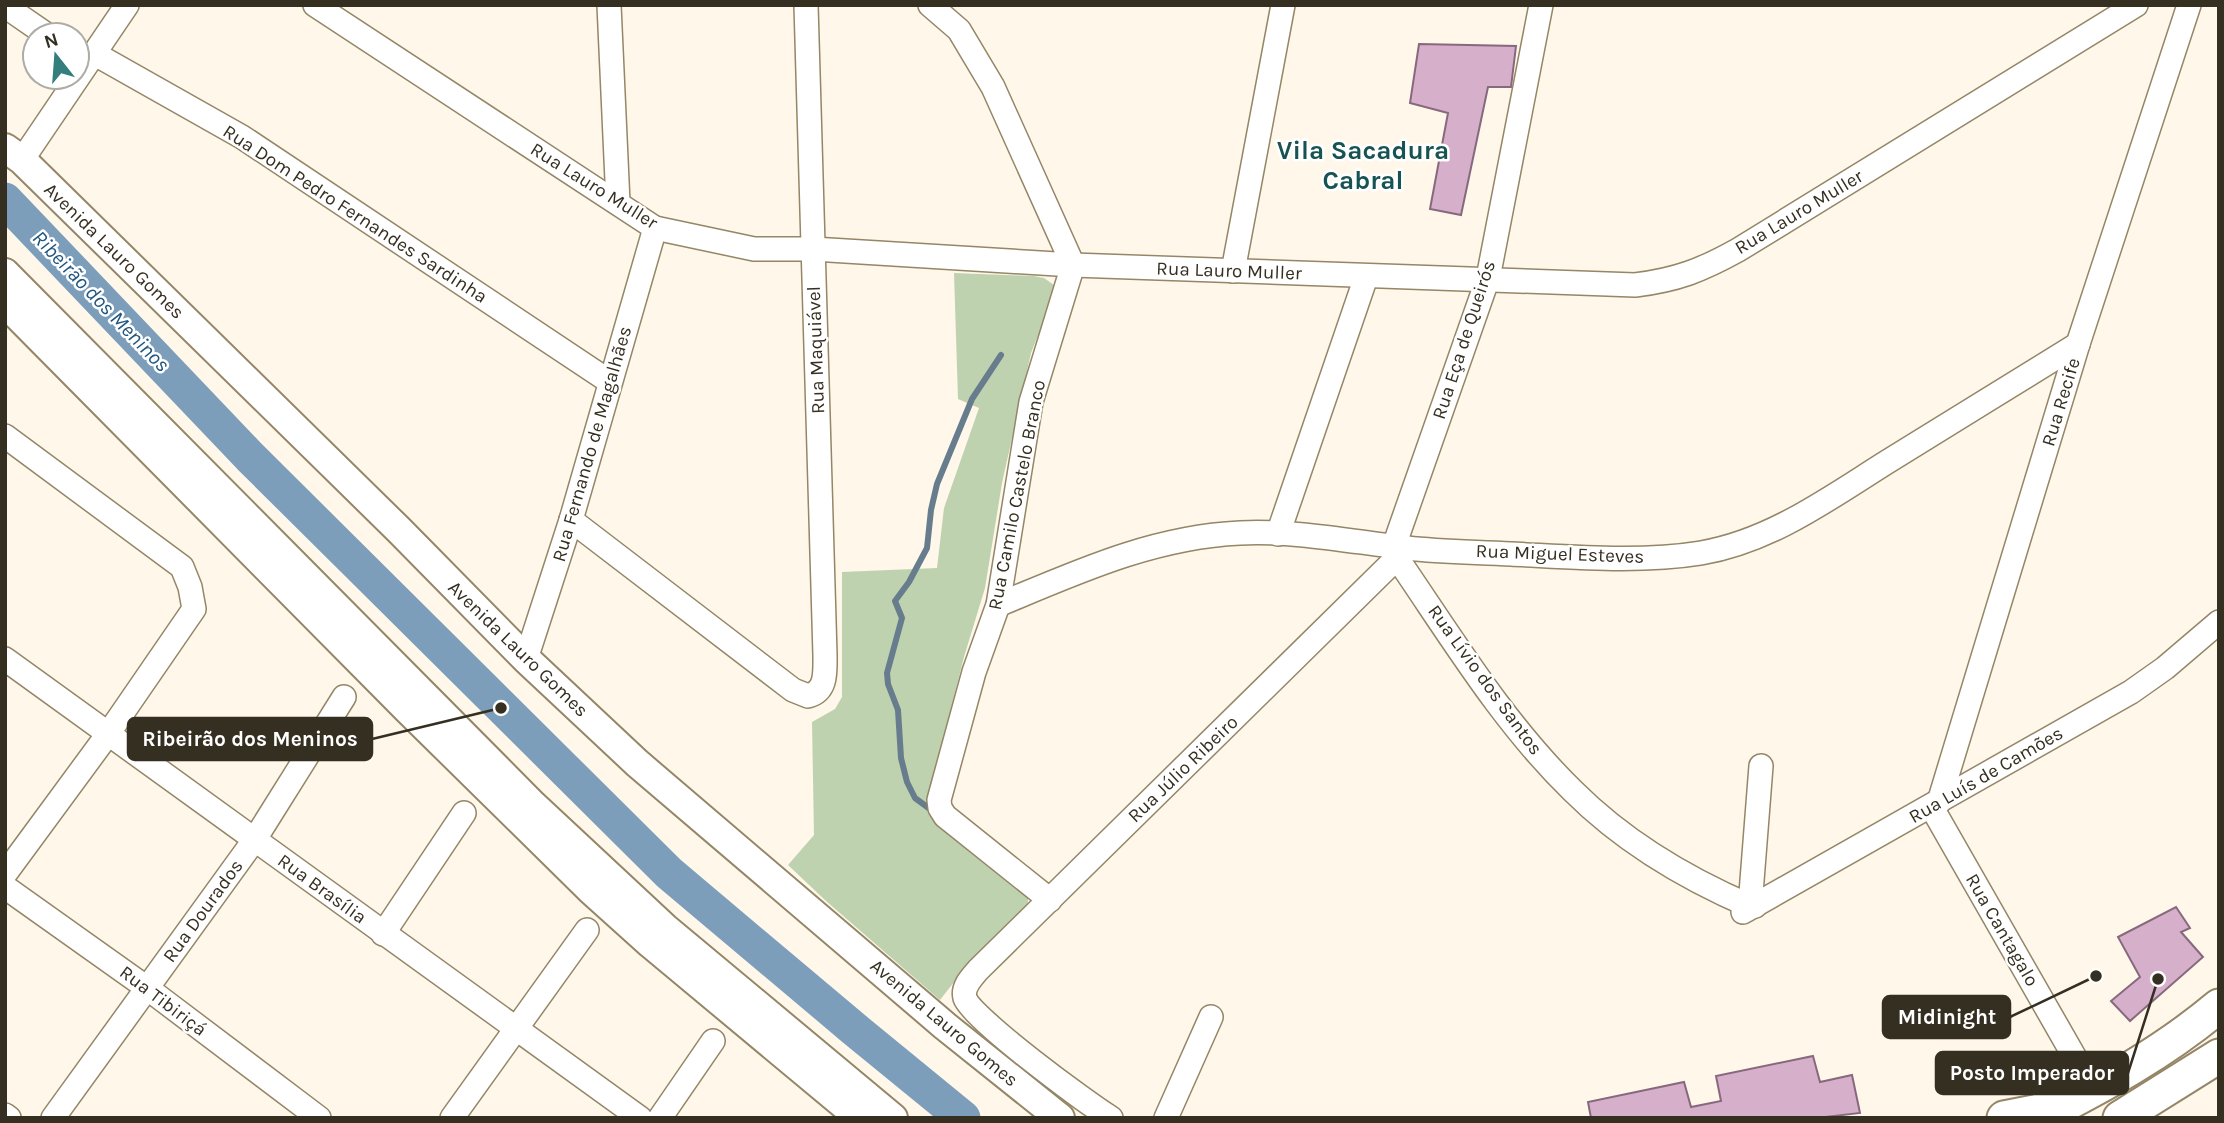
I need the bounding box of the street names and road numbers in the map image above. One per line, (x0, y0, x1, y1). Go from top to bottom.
street label: Rua Dom Pedro Fernandes Sardinha (219, 120, 491, 308)
street label: Rua Lauro Muller (526, 138, 662, 234)
street label: Rua Lauro Muller (1731, 165, 1867, 259)
street label: Avenida Lauro Gomes (39, 179, 189, 323)
street label: Rua Lauro Muller (1156, 257, 1302, 285)
street label: Rua Eça de Queirós (1428, 258, 1500, 422)
street label: Rua Maquiável (803, 286, 829, 414)
street label: Rua Fernando de Magalhães (548, 324, 636, 564)
street label: Rua Recife (2037, 355, 2085, 449)
street label: Rua Camilo Castelo Branco (984, 378, 1050, 612)
street label: Rua Miguel Esteves (1475, 540, 1645, 568)
street label: Avenida Lauro Gomes (443, 577, 593, 721)
street label: Rua Lívio dos Santos (1423, 601, 1547, 759)
street label: Rua Júlio Ribeiro (1123, 711, 1243, 827)
street label: Rua Luís de Camões (1905, 722, 2067, 828)
street label: Rua Brasília (273, 849, 371, 929)
street label: Rua Dourados (158, 855, 248, 967)
street label: Rua Cantagalo (1961, 870, 2043, 990)
street label: Avenida Lauro Gomes (866, 955, 1022, 1091)
street label: Rua Tibiriçá (115, 961, 211, 1041)

